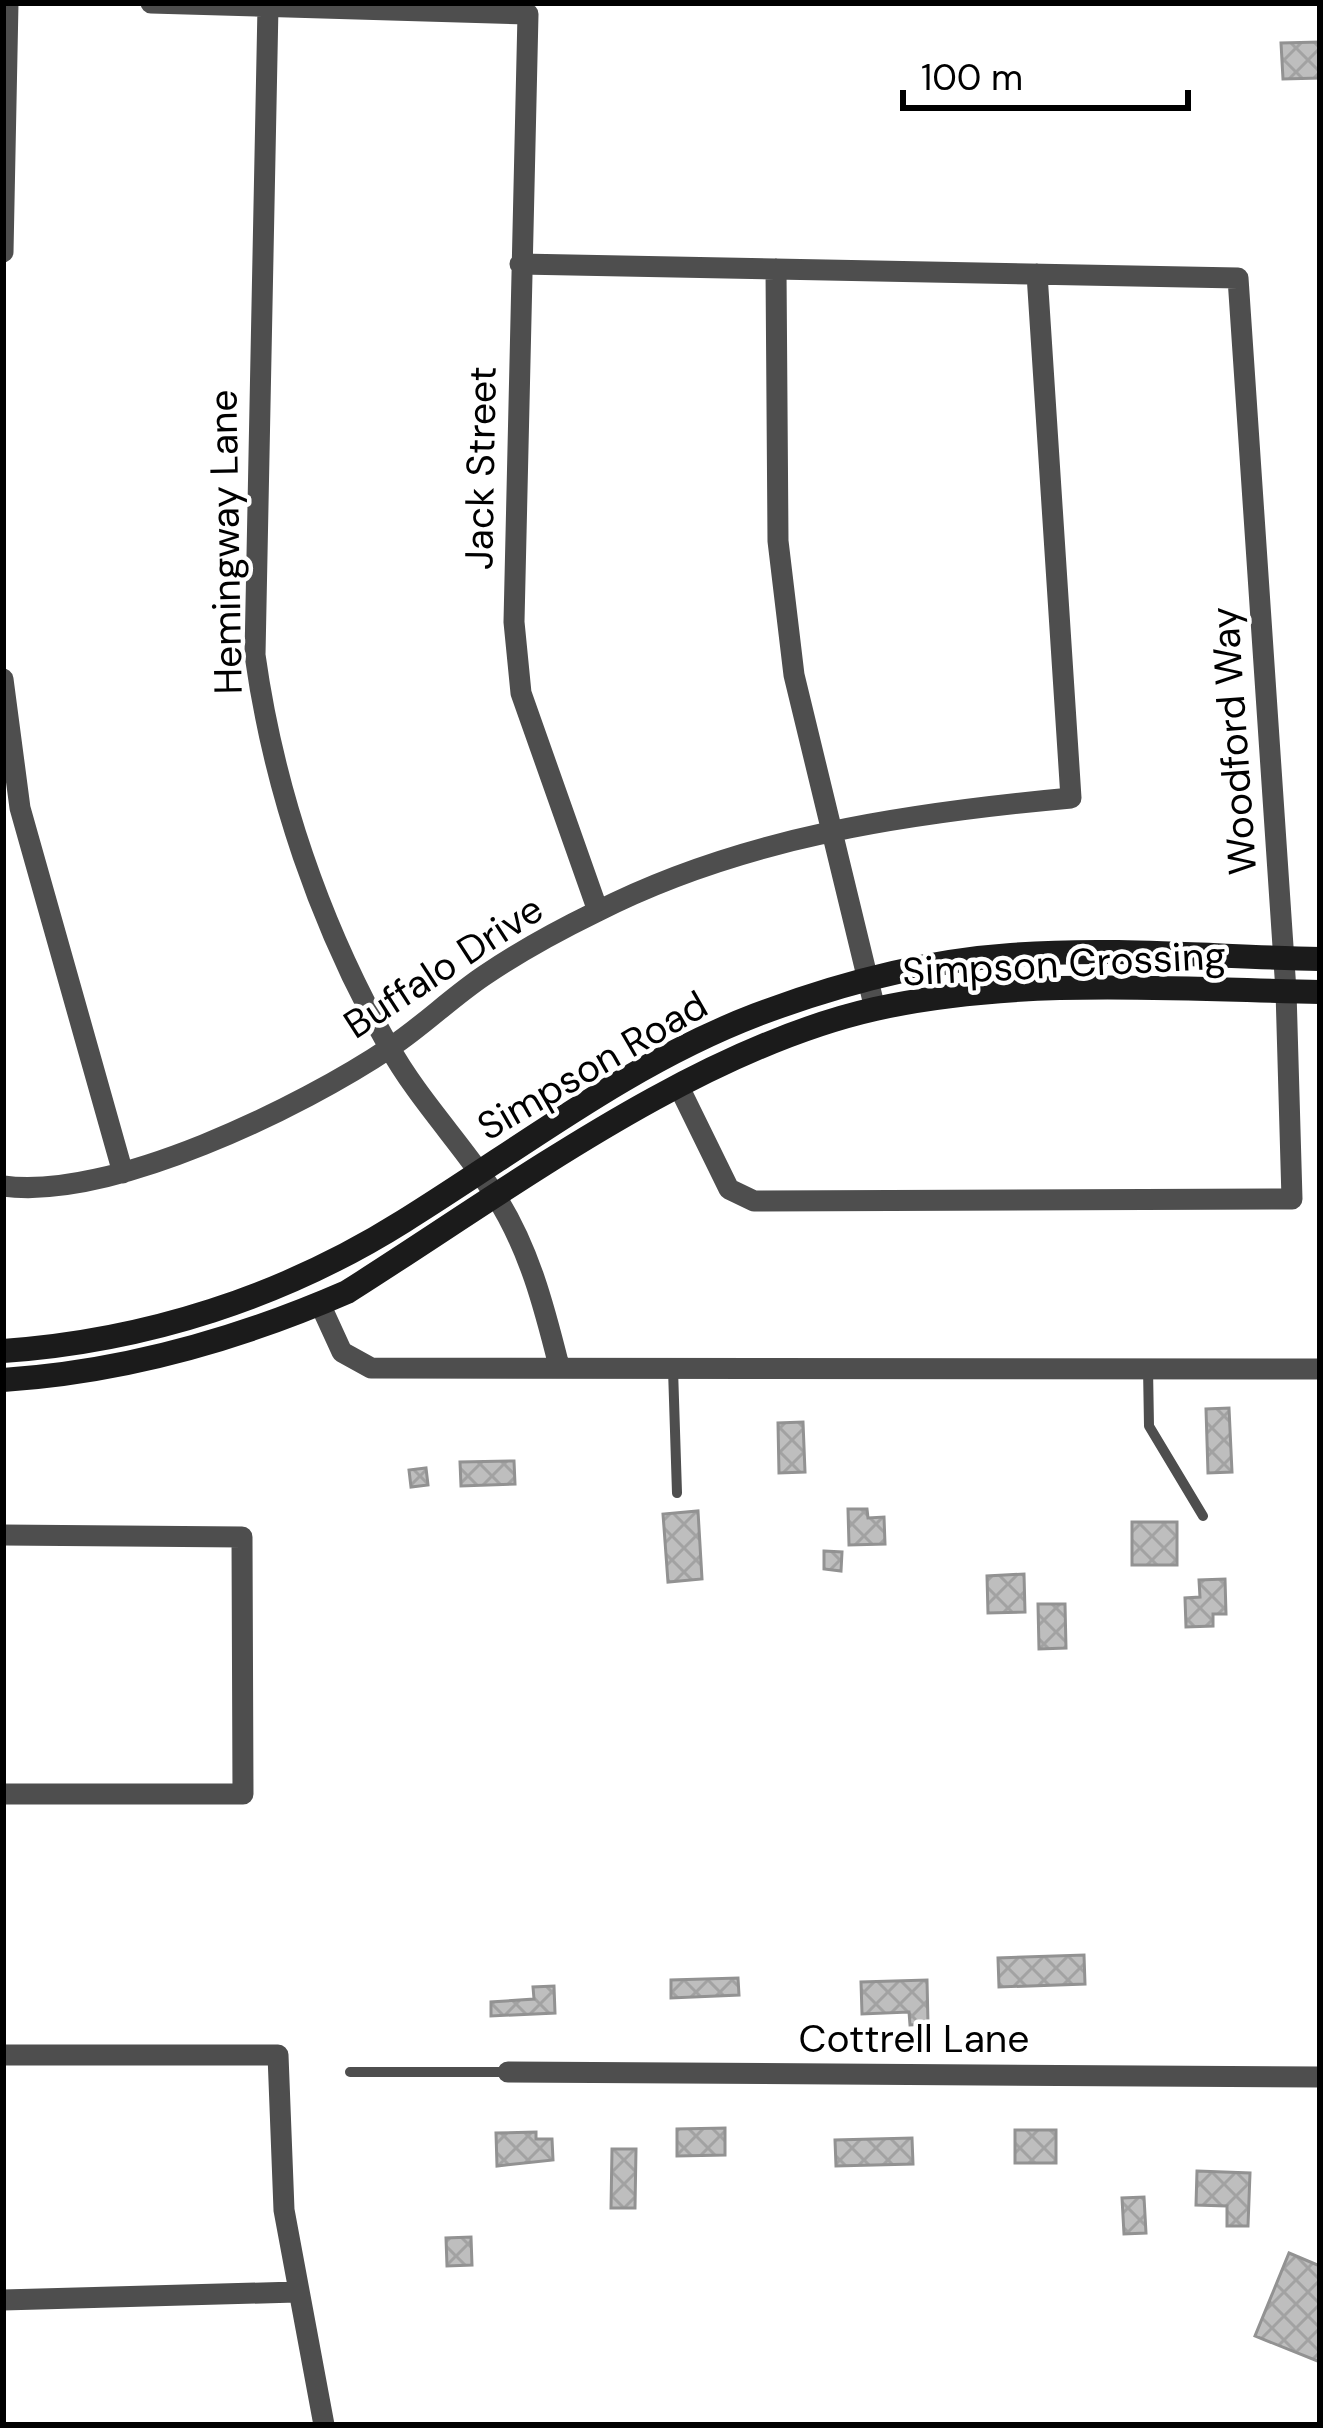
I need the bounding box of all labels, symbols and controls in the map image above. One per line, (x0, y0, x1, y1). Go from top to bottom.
scale bar (903, 36, 1188, 110)
text: 100 m (921, 54, 1023, 101)
street label: Jack Street (453, 366, 508, 570)
street label: Hemingway Lane (197, 389, 254, 695)
street label: Woodford Way (1199, 605, 1268, 877)
street label: Buffalo Drive (334, 883, 553, 1050)
street label: Simpson Crossing (901, 930, 1227, 997)
street label: Simpson Road (468, 979, 716, 1152)
street label: Cottrell Lane (799, 2013, 1029, 2064)

